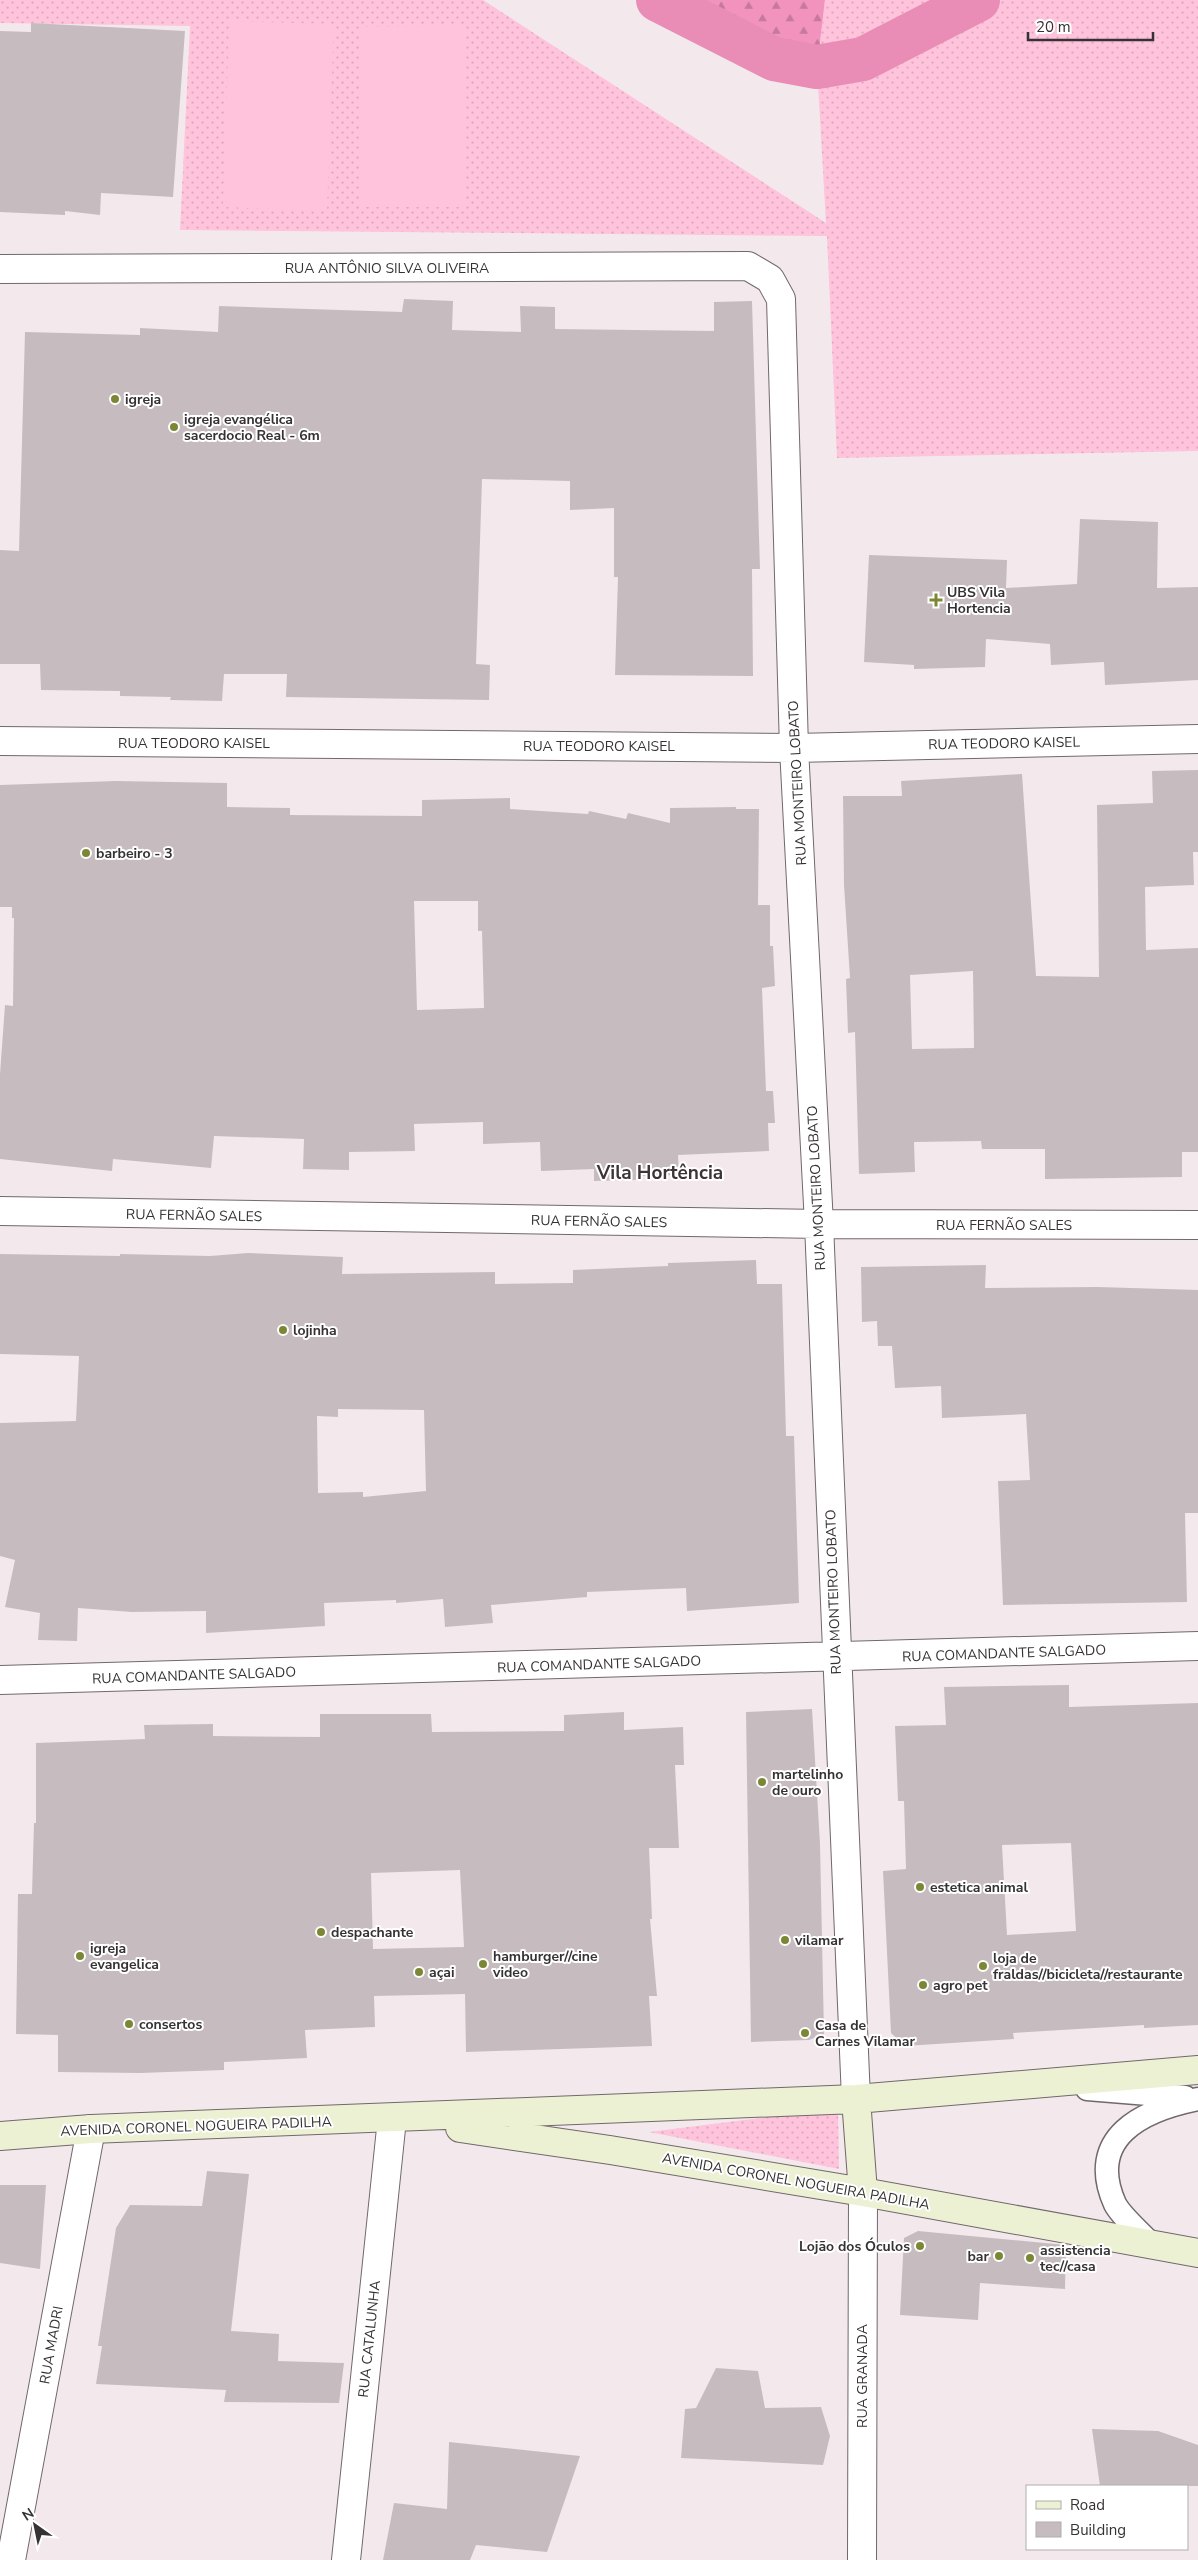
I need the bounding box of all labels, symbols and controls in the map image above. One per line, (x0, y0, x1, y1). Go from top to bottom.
scale bar (1028, 10, 1153, 42)
text: 20 m (1036, 17, 1071, 37)
street label: RUA ANTÔNIO SILVA OLIVEIRA (285, 259, 489, 278)
place label: igreja (125, 390, 161, 409)
marker: igreja (109, 393, 121, 405)
place label: igreja evangélica sacerdocio Real - 6m (184, 410, 320, 445)
marker: igreja evangélica sacerdocio Real - 6m (168, 421, 180, 433)
place label: UBS Vila Hortencia (947, 583, 1011, 618)
marker: UBS Vila Hortencia (929, 593, 943, 607)
street label: RUA MONTEIRO LOBATO (784, 700, 811, 866)
street label: RUA TEODORO KAISEL (928, 733, 1080, 754)
street label: RUA TEODORO KAISEL (118, 734, 270, 753)
street label: RUA TEODORO KAISEL (523, 737, 675, 756)
place label: barbeiro - 3 (96, 844, 173, 863)
marker: barbeiro - 3 (80, 847, 92, 859)
street label: RUA MONTEIRO LOBATO (803, 1105, 830, 1271)
district label: Vila Hortência (596, 1160, 723, 1186)
street label: RUA FERNÃO SALES (126, 1205, 263, 1226)
street label: RUA FERNÃO SALES (531, 1211, 668, 1232)
street label: RUA FERNÃO SALES (936, 1216, 1073, 1235)
place label: lojinha (293, 1321, 337, 1340)
marker: lojinha (277, 1324, 289, 1336)
street label: RUA MONTEIRO LOBATO (821, 1509, 846, 1675)
street label: RUA COMANDANTE SALGADO (902, 1640, 1106, 1667)
street label: RUA COMANDANTE SALGADO (497, 1651, 701, 1678)
street label: RUA COMANDANTE SALGADO (92, 1662, 296, 1689)
place label: martelinho de ouro (772, 1765, 843, 1800)
marker: martelinho de ouro (756, 1776, 768, 1788)
place label: estetica animal (930, 1878, 1029, 1897)
marker: estetica animal (914, 1881, 926, 1893)
place label: despachante (331, 1923, 414, 1942)
marker: despachante (315, 1926, 327, 1938)
place label: vilamar (794, 1931, 844, 1950)
marker: vilamar (779, 1934, 791, 1946)
place label: igreja evangelica (90, 1939, 159, 1974)
place label: hamburger//cine video (492, 1947, 598, 1982)
place label: loja de fraldas//bicicleta//restaurante (993, 1949, 1183, 1984)
marker: igreja evangelica (74, 1950, 86, 1962)
marker: hamburger//cine video (477, 1958, 489, 1970)
marker: loja de fraldas//bicicleta//restaurante (977, 1960, 989, 1972)
place label: açai (429, 1963, 454, 1982)
marker: açai (413, 1966, 425, 1978)
place label: agro pet (933, 1976, 988, 1995)
marker: agro pet (917, 1979, 929, 1991)
place label: consertos (139, 2015, 202, 2034)
place label: Casa de Carnes Vilamar (815, 2016, 915, 2051)
marker: consertos (123, 2018, 135, 2030)
marker: Casa de Carnes Vilamar (799, 2027, 811, 2039)
street label: AVENIDA CORONEL NOGUEIRA PADILHA (60, 2112, 332, 2141)
street label: AVENIDA CORONEL NOGUEIRA PADILHA (661, 2149, 931, 2214)
place label: Lojão dos Óculos (799, 2237, 910, 2256)
marker: Lojão dos Óculos (914, 2240, 926, 2252)
place label: assistencia tec//casa (1040, 2241, 1111, 2276)
place label: bar (967, 2247, 990, 2266)
marker: bar (993, 2250, 1005, 2262)
marker: assistencia tec//casa (1024, 2252, 1036, 2264)
street label: RUA CATALUNHA (354, 2279, 385, 2399)
street label: RUA MADRI (35, 2305, 68, 2386)
street label: RUA GRANADA (853, 2324, 872, 2428)
legend (1026, 2485, 1188, 2550)
text: Road (1070, 2495, 1105, 2515)
north arrow (10, 2500, 60, 2550)
text: N (19, 2504, 38, 2525)
text: Building (1070, 2520, 1126, 2540)

